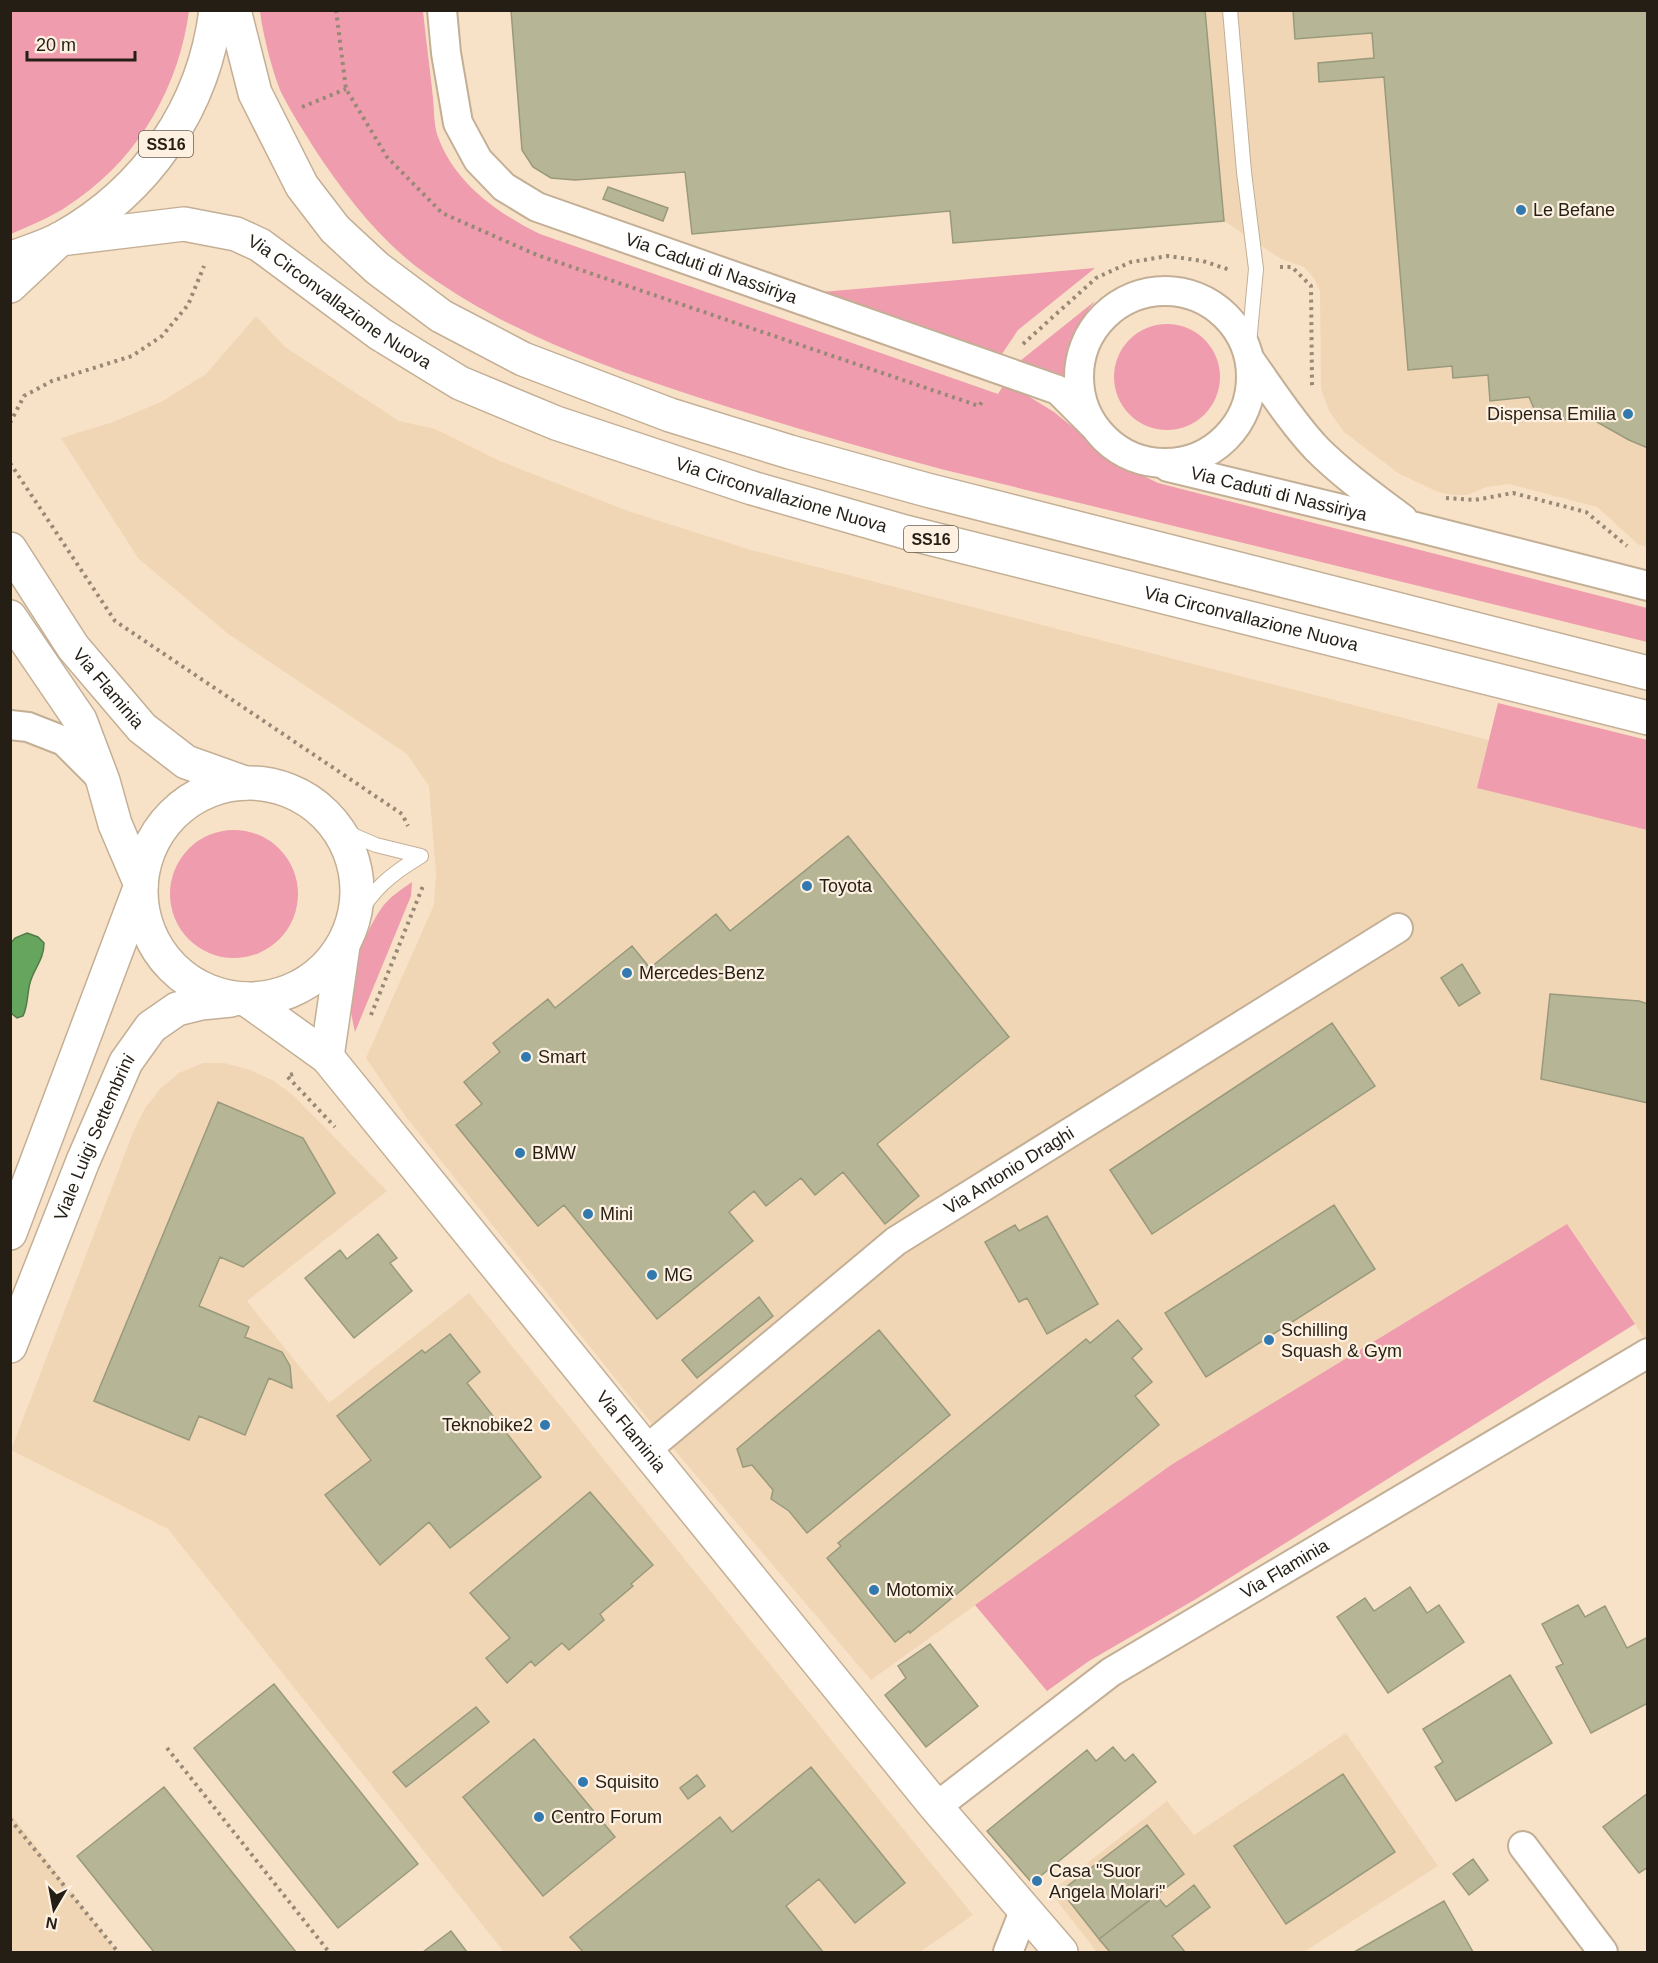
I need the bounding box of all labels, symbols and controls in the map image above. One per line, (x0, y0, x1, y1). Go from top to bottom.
scale bar (27, 24, 135, 62)
text: 20 m (36, 35, 76, 55)
road number: SS16 (139, 131, 193, 157)
place label: Le Befane (1533, 200, 1615, 220)
marker: Le Befane (1514, 203, 1528, 217)
street label: Via Caduti di Nassiriya (623, 229, 801, 308)
street label: Via Circonvallazione Nuova (245, 231, 436, 373)
place label: Dispensa Emilia (1487, 404, 1617, 424)
marker: Dispensa Emilia (1621, 407, 1635, 421)
street label: Via Circonvallazione Nuova (673, 453, 890, 537)
street label: Via Caduti di Nassiriya (1189, 463, 1370, 525)
road number: SS16 (904, 526, 958, 552)
street label: Via Circonvallazione Nuova (1142, 582, 1361, 655)
street label: Via Flaminia (69, 644, 149, 733)
place label: Toyota (819, 876, 873, 896)
marker: Toyota (800, 879, 814, 893)
place label: Mercedes-Benz (639, 963, 765, 983)
marker: Mercedes-Benz (620, 966, 634, 980)
place label: Smart (538, 1047, 586, 1067)
street label: Viale Luigi Settembrini (50, 1050, 139, 1224)
marker: Smart (519, 1050, 533, 1064)
street label: Via Antonio Draghi (941, 1123, 1077, 1218)
place label: BMW (532, 1143, 576, 1163)
marker: BMW (513, 1146, 527, 1160)
place label: Mini (600, 1204, 633, 1224)
marker: Mini (581, 1207, 595, 1221)
place label: MG (664, 1265, 693, 1285)
marker: MG (645, 1268, 659, 1282)
place label: Schilling Squash & Gym (1281, 1320, 1402, 1361)
marker: Schilling Squash & Gym (1262, 1333, 1276, 1347)
street label: Via Flaminia (592, 1387, 671, 1477)
place label: Teknobike2 (442, 1415, 533, 1435)
marker: Teknobike2 (538, 1418, 552, 1432)
street label: Via Flaminia (1237, 1535, 1333, 1603)
place label: Motomix (886, 1580, 954, 1600)
marker: Motomix (867, 1583, 881, 1597)
place label: Squisito (595, 1772, 659, 1792)
marker: Squisito (576, 1775, 590, 1789)
place label: Centro Forum (551, 1807, 662, 1827)
marker: Centro Forum (532, 1810, 546, 1824)
place label: Casa "Suor Angela Molari" (1049, 1861, 1165, 1902)
marker: Casa "Suor Angela Molari" (1030, 1874, 1044, 1888)
north arrow (24, 1879, 84, 1939)
text: N (44, 1914, 59, 1933)

